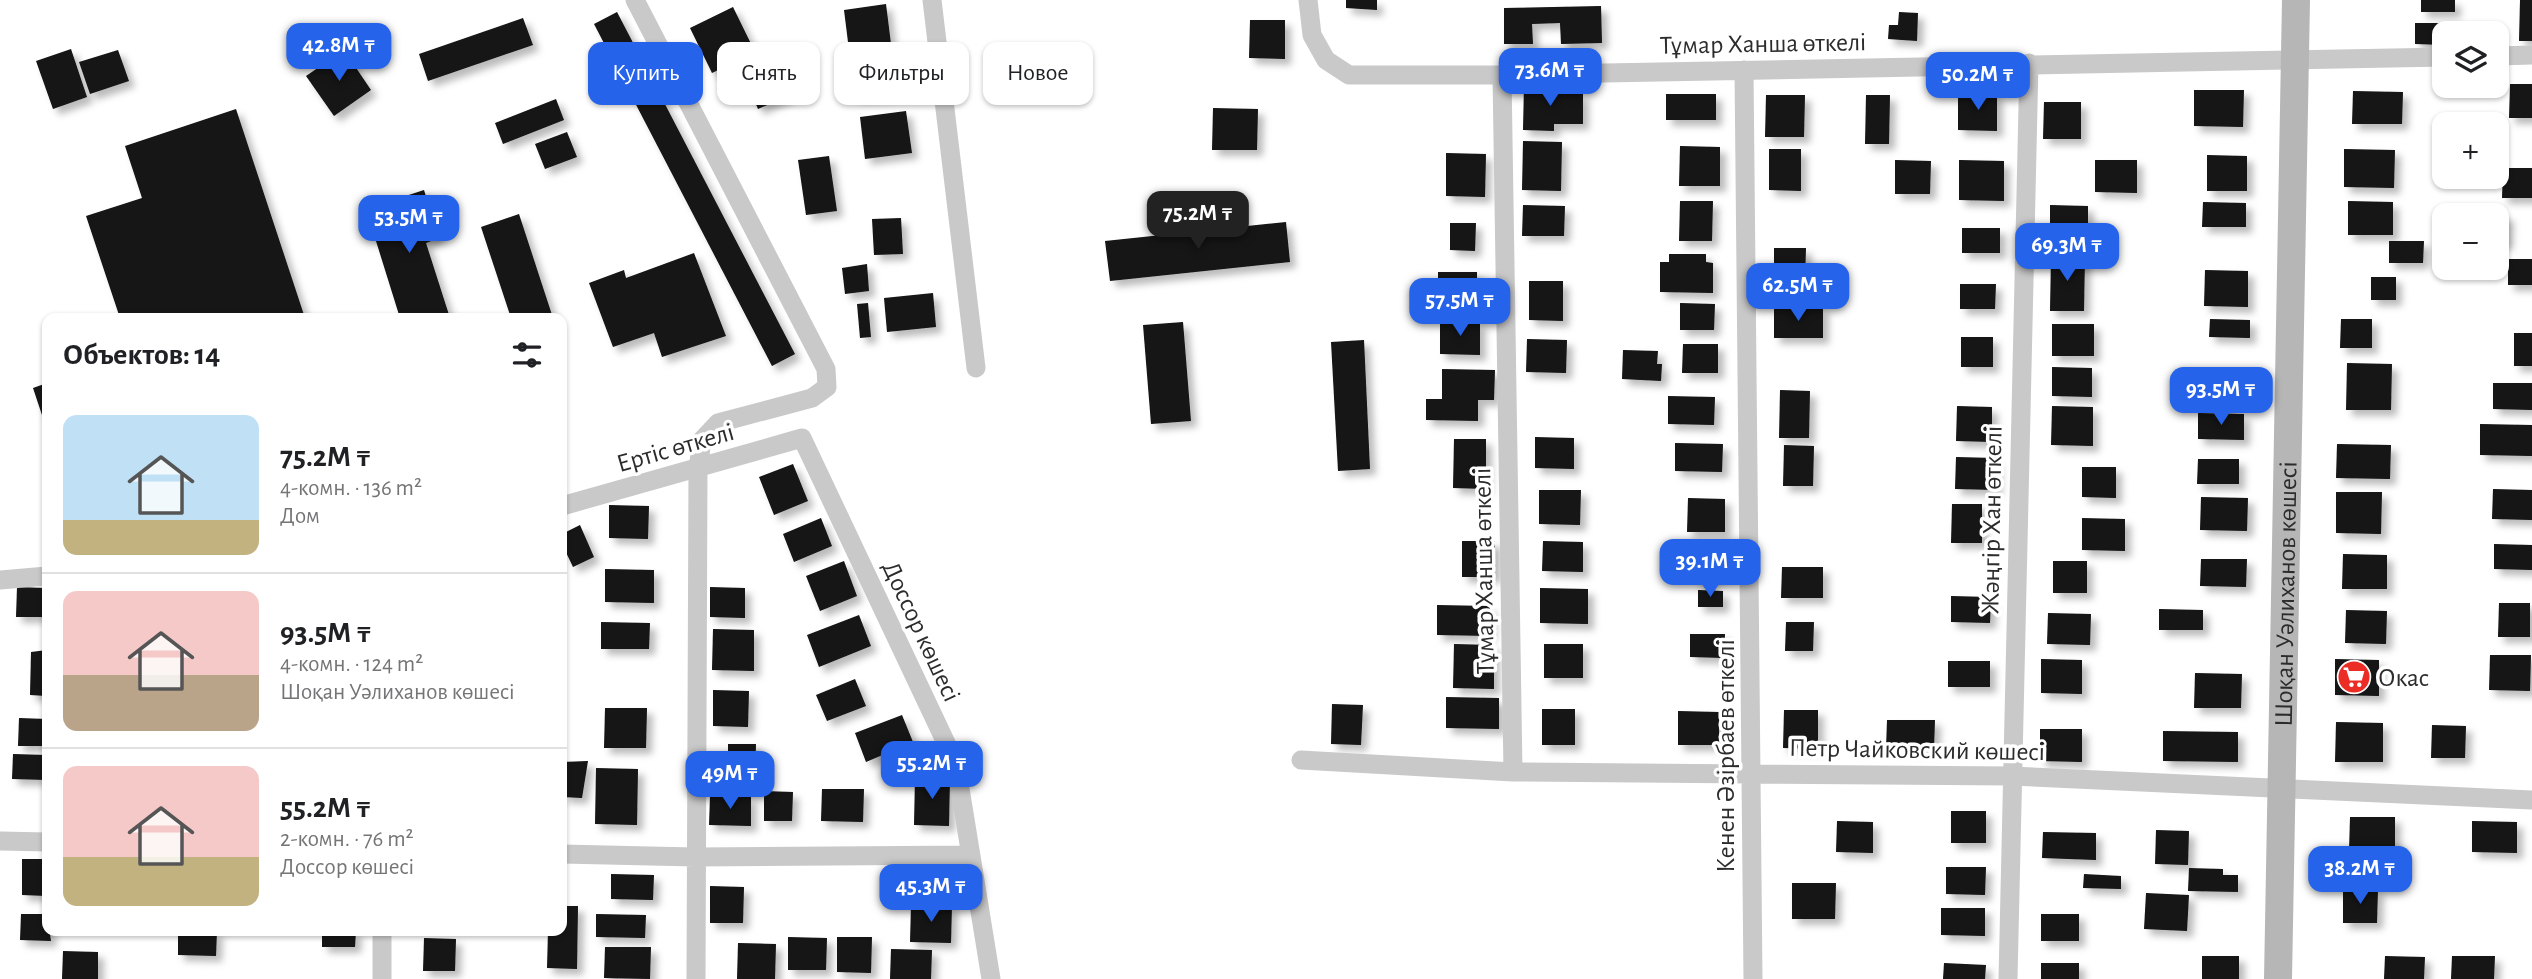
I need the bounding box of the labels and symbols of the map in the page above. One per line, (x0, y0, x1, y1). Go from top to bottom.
pin: 42.8M ₸ (274, 24, 404, 83)
street label: Тұмар Ханша өткелі (1660, 29, 1866, 59)
pin: 73.6M ₸ (1485, 48, 1615, 108)
pin: 50.2M ₸ (1913, 52, 2043, 112)
pin: 75.2M ₸ (1133, 191, 1263, 251)
pin: 53.5M ₸ (344, 196, 474, 255)
pin: 69.3M ₸ (2002, 224, 2132, 283)
pin: 62.5M ₸ (1733, 264, 1863, 323)
pin: 57.5M ₸ (1395, 278, 1525, 338)
pin: 93.5M ₸ (2156, 368, 2286, 427)
street label: Ертіс өткелі (614, 419, 737, 477)
street label: Жәңгір Хан өткелі (1977, 426, 2007, 614)
street label: Шоқан Уәлиханов көшесі (2271, 461, 2302, 727)
street label: Тұмар Ханша өткелі (1469, 468, 1499, 674)
pin: 39.1M ₸ (1645, 540, 1775, 599)
street label: Доссор көшесі (877, 557, 965, 706)
street label: Кенен Әзірбаев өткелі (1713, 639, 1739, 873)
supermarket icon: Окас (2335, 658, 2373, 696)
place label: Окас (2378, 665, 2429, 691)
street label: Петр Чайковский көшесі (1789, 735, 2045, 765)
pin: 55.2M ₸ (867, 742, 997, 801)
pin: 49M ₸ (681, 752, 779, 811)
pin: 38.2M ₸ (2295, 846, 2425, 906)
pin: 45.3M ₸ (866, 864, 996, 924)

